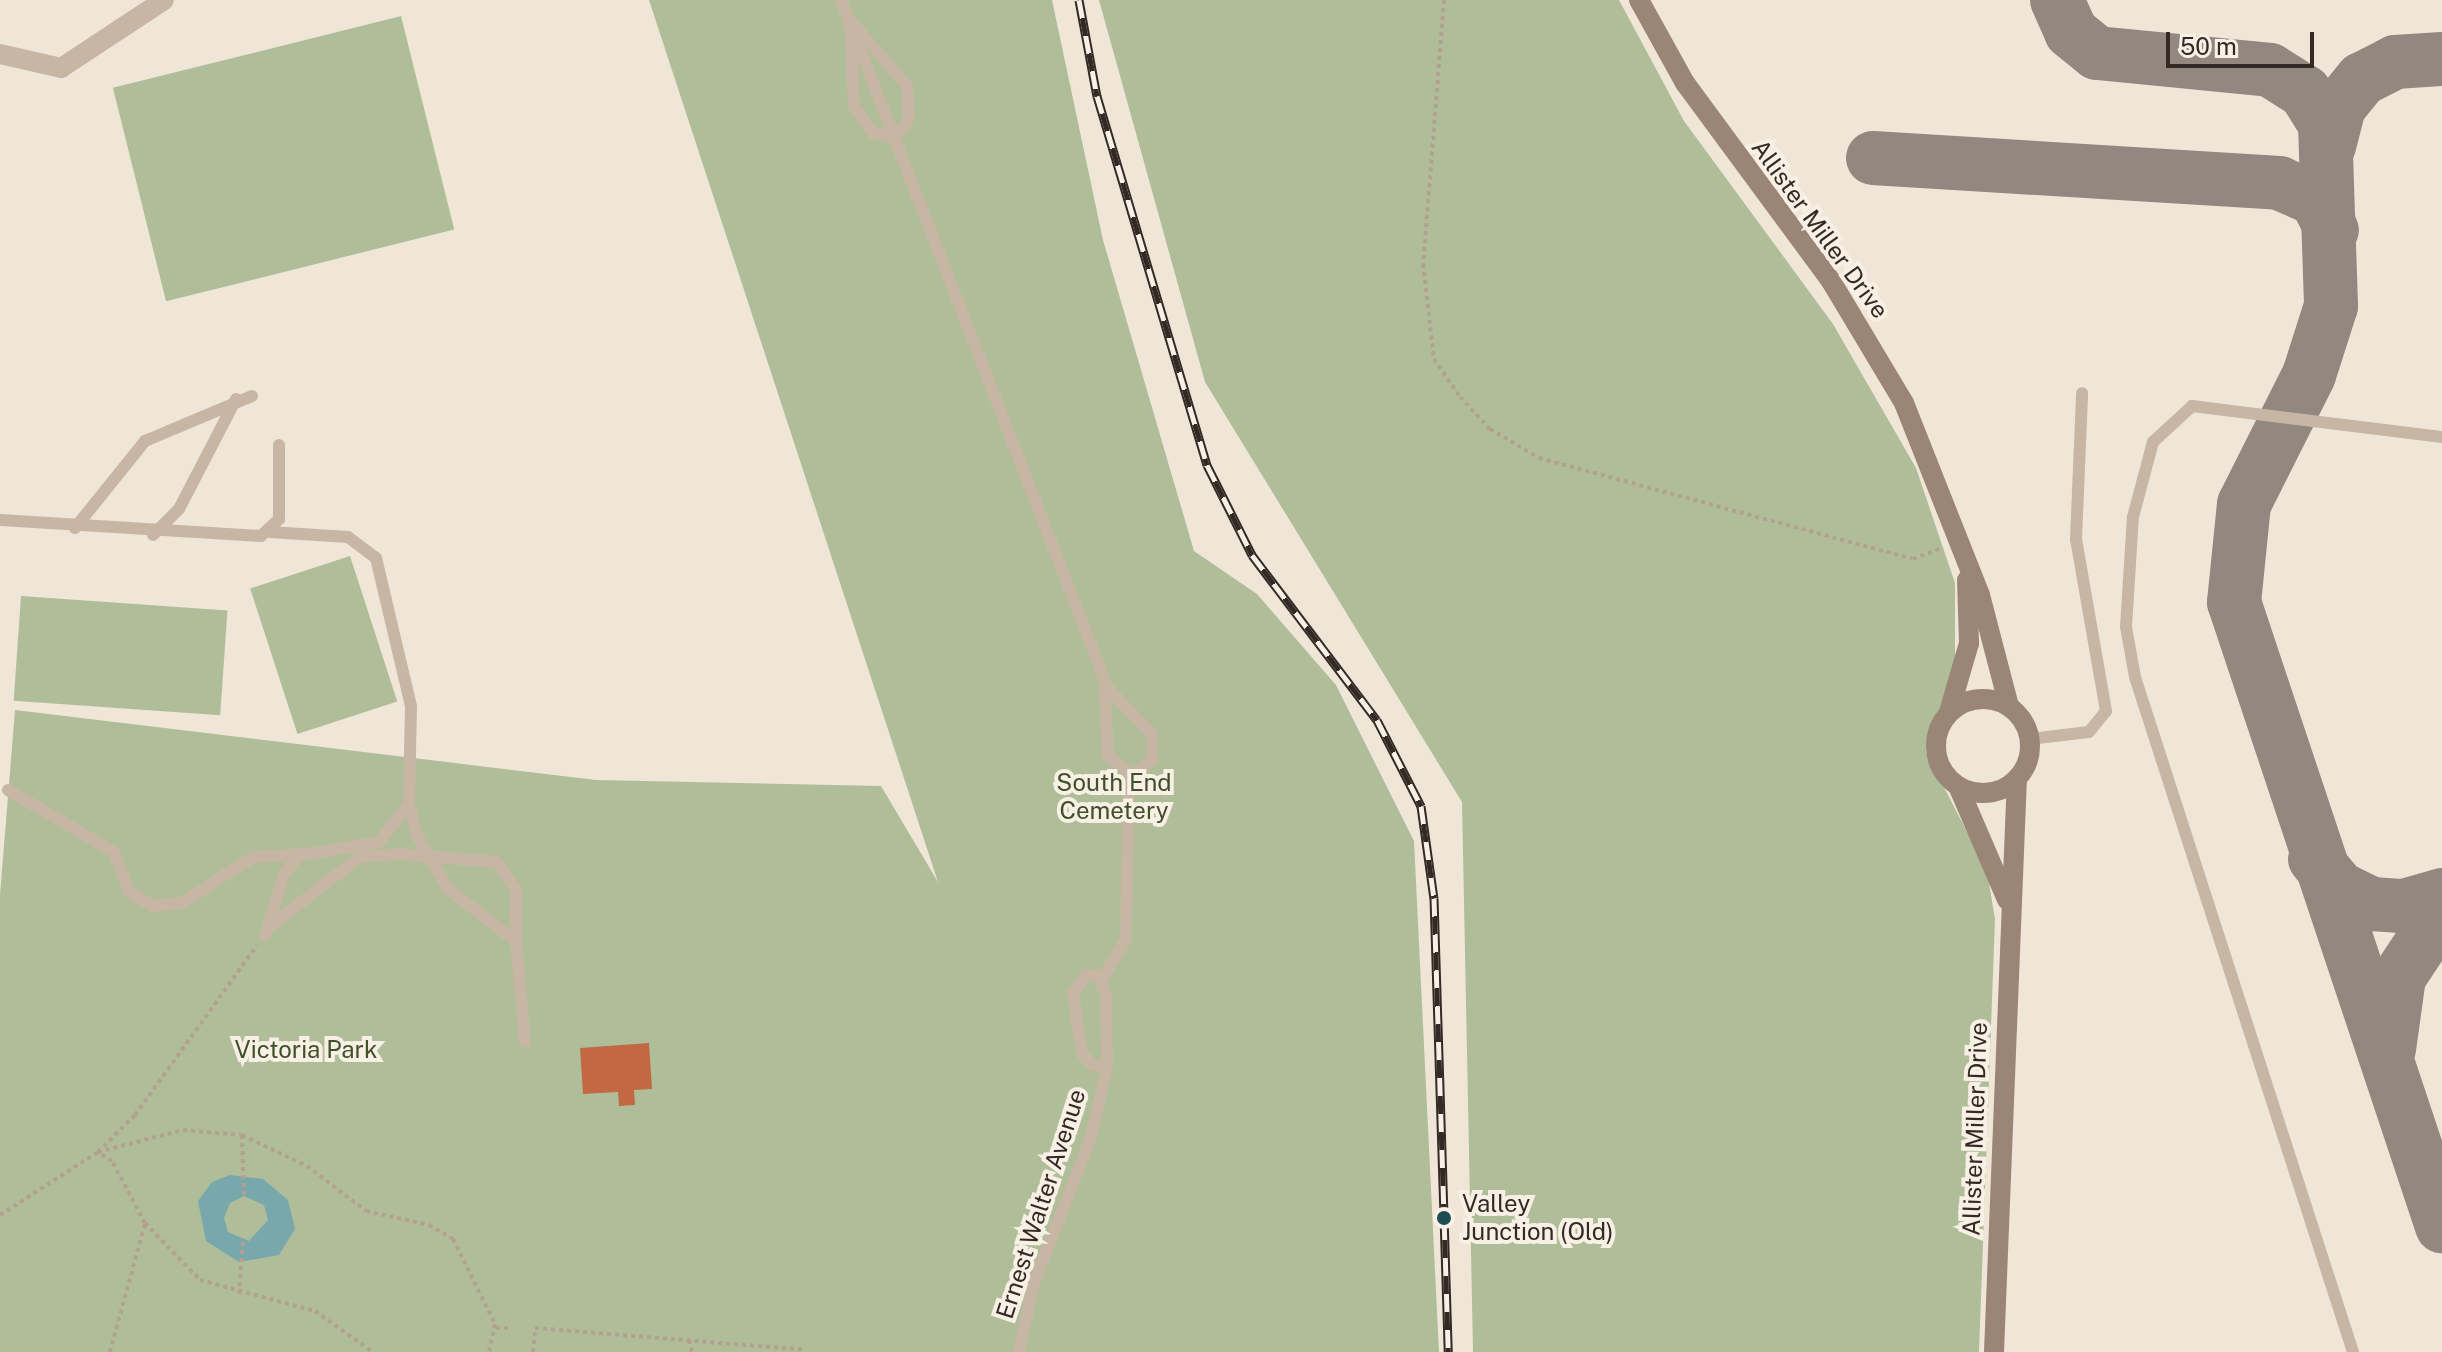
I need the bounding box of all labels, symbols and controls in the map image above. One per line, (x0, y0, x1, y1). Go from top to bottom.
scale bar (2170, 16, 2318, 66)
text: 50 m (2180, 32, 2237, 60)
street label: Allister Miller Drive (1745, 134, 1895, 324)
park label: South End Cemetery (1056, 769, 1172, 825)
street label: Allister Miller Drive (1957, 1022, 1993, 1236)
park label: Victoria Park (235, 1036, 377, 1064)
street label: Ernest Walter Avenue (990, 1085, 1092, 1323)
place label: Valley Junction (Old) (1462, 1190, 1613, 1246)
marker: Valley Junction (Old) (1433, 1207, 1455, 1229)

